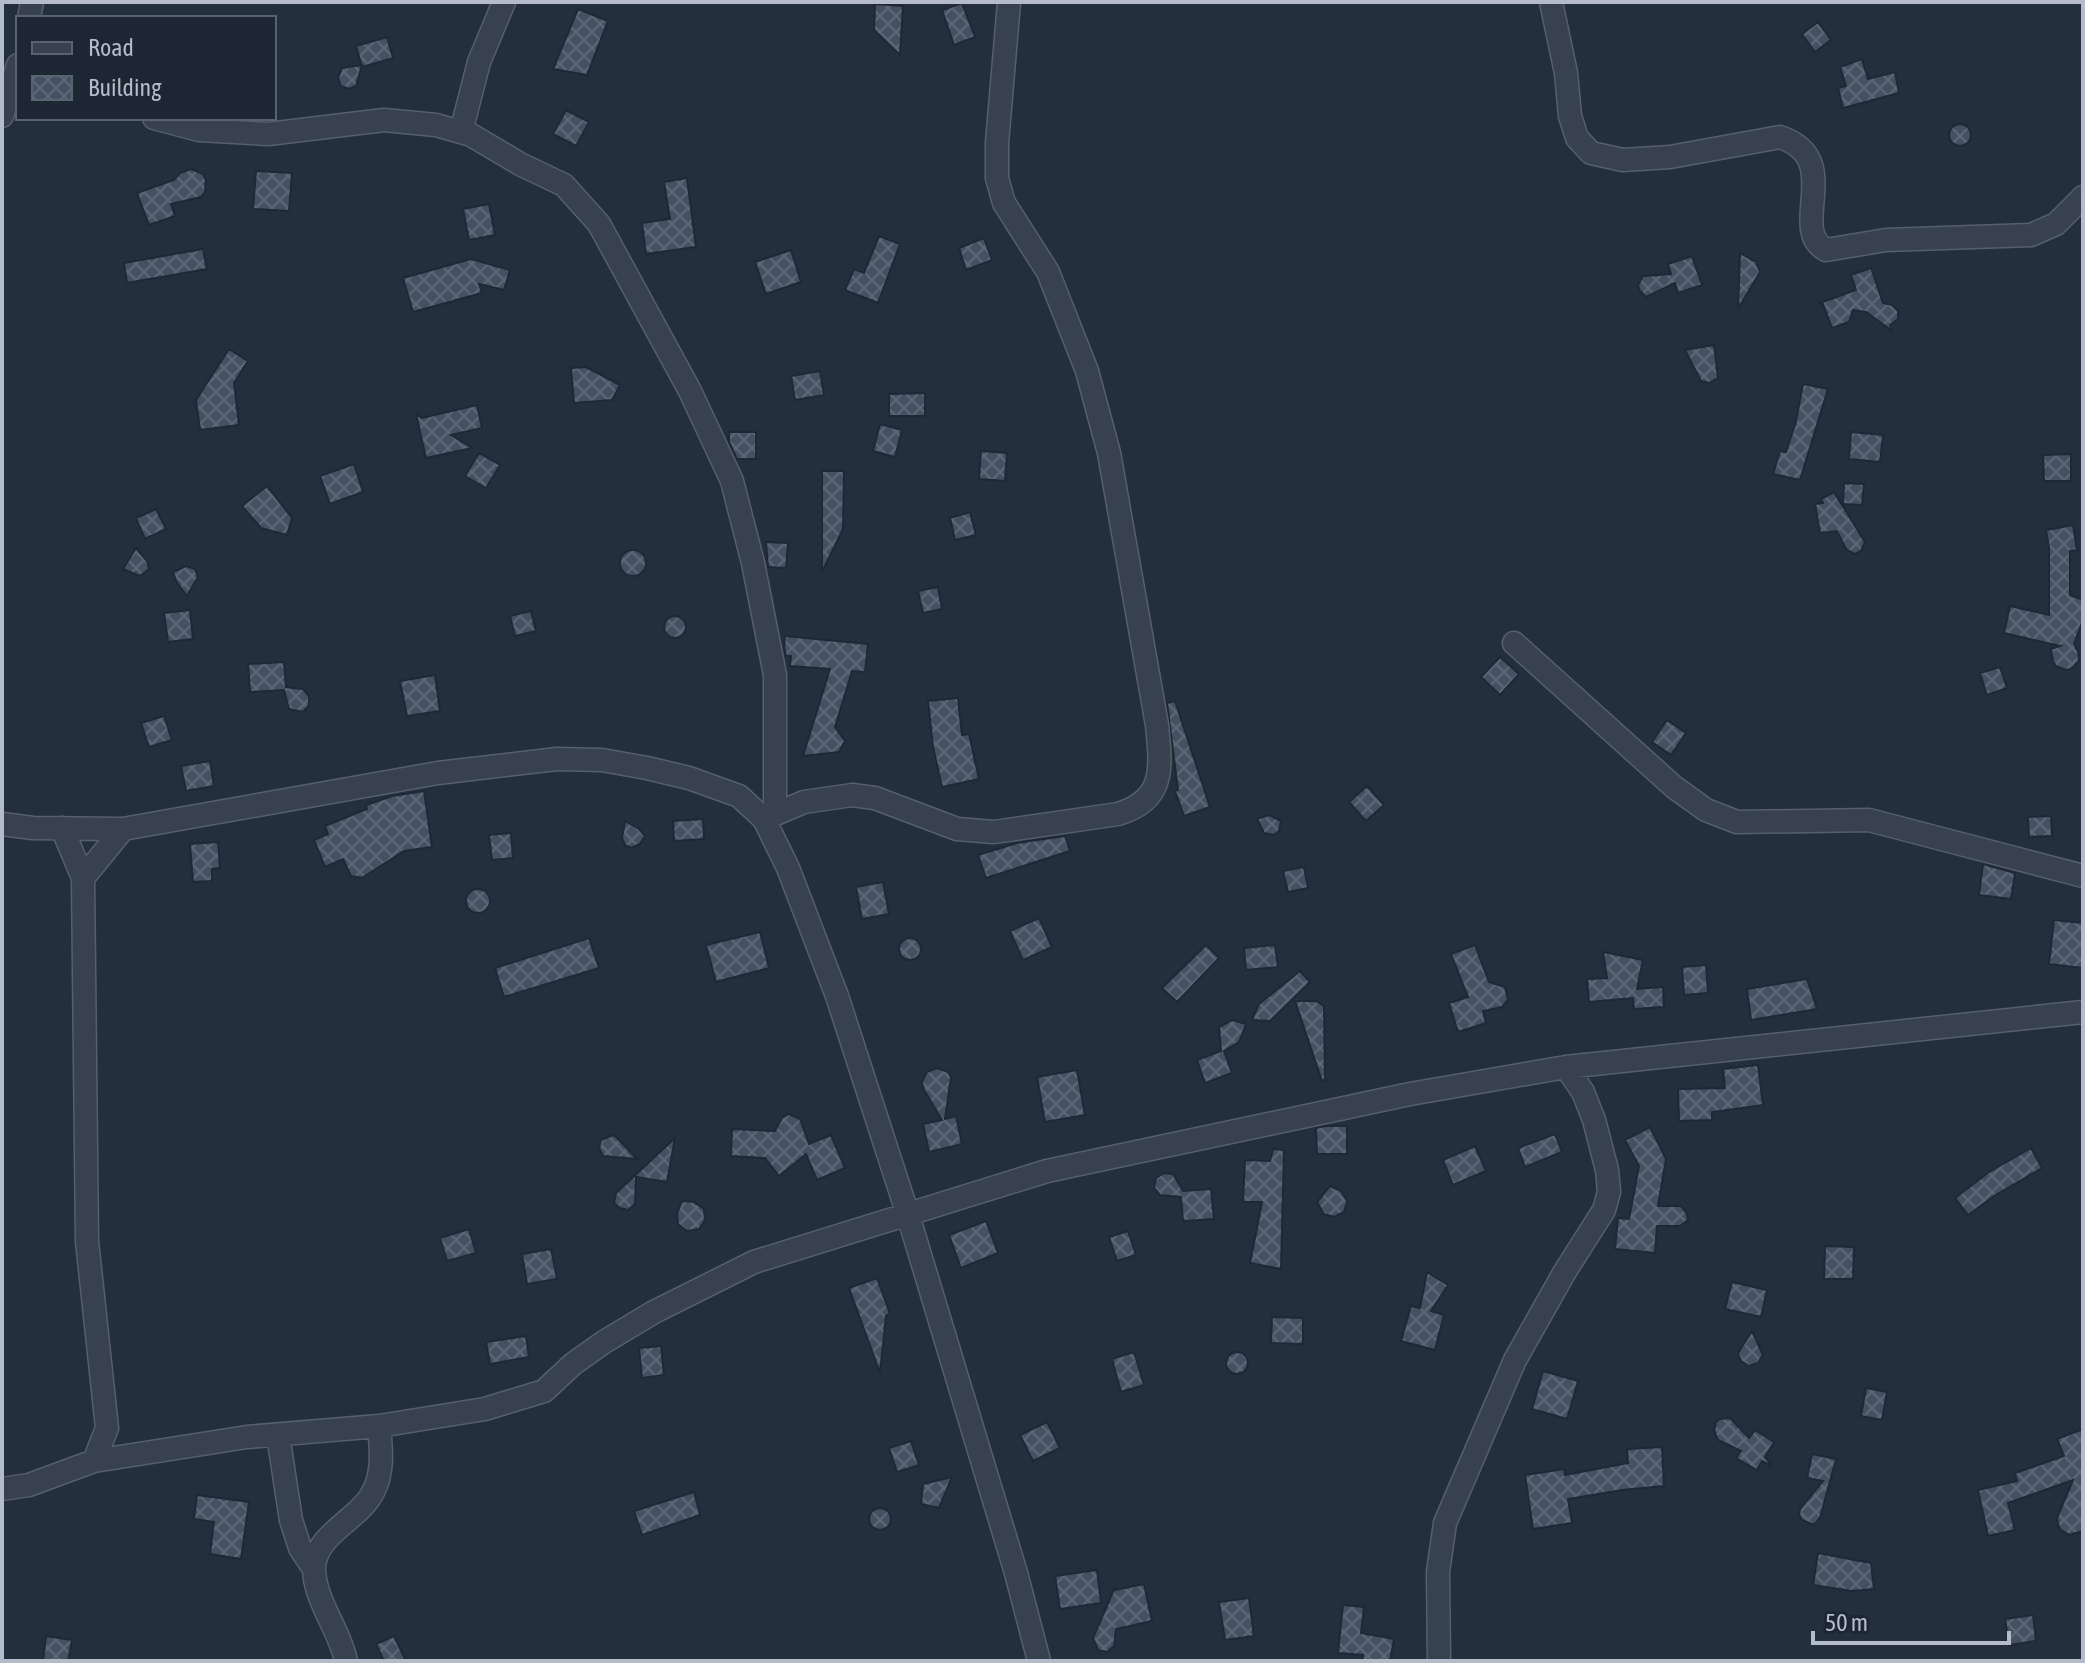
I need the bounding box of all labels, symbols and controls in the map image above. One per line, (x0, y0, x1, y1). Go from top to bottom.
legend (16, 16, 276, 120)
text: Road (88, 34, 134, 61)
text: Building (88, 74, 162, 101)
scale bar (1813, 1595, 2009, 1645)
text: 50 m (1825, 1609, 1868, 1636)

